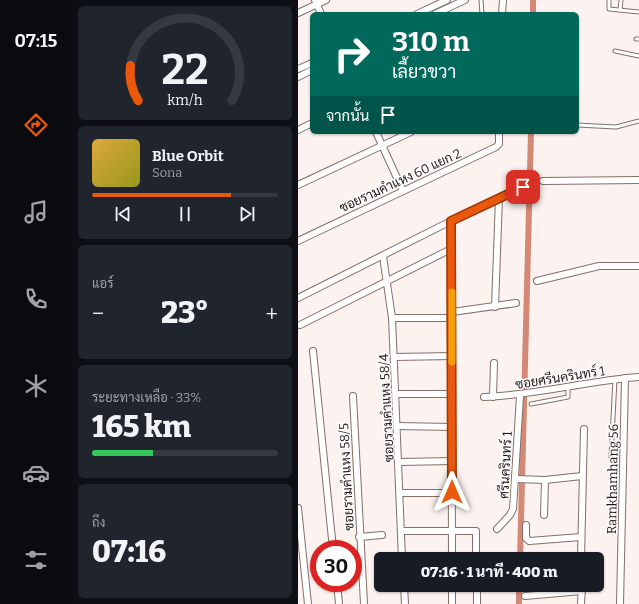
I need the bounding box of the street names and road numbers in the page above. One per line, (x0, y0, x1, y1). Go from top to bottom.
street label: ซอยรามคำแหง 60 แยก 2 (337, 146, 464, 215)
street label: ซอยรามคำแหง 58/4 (376, 353, 397, 463)
street label: ซอยศรีนครินทร์ 1 (514, 361, 607, 392)
street label: ซอยรามคำแหง 58/5 (336, 423, 357, 531)
street label: Ramkhamhang 56 (604, 423, 621, 534)
street label: ศรีนครินทร์ 1 (494, 430, 515, 499)

